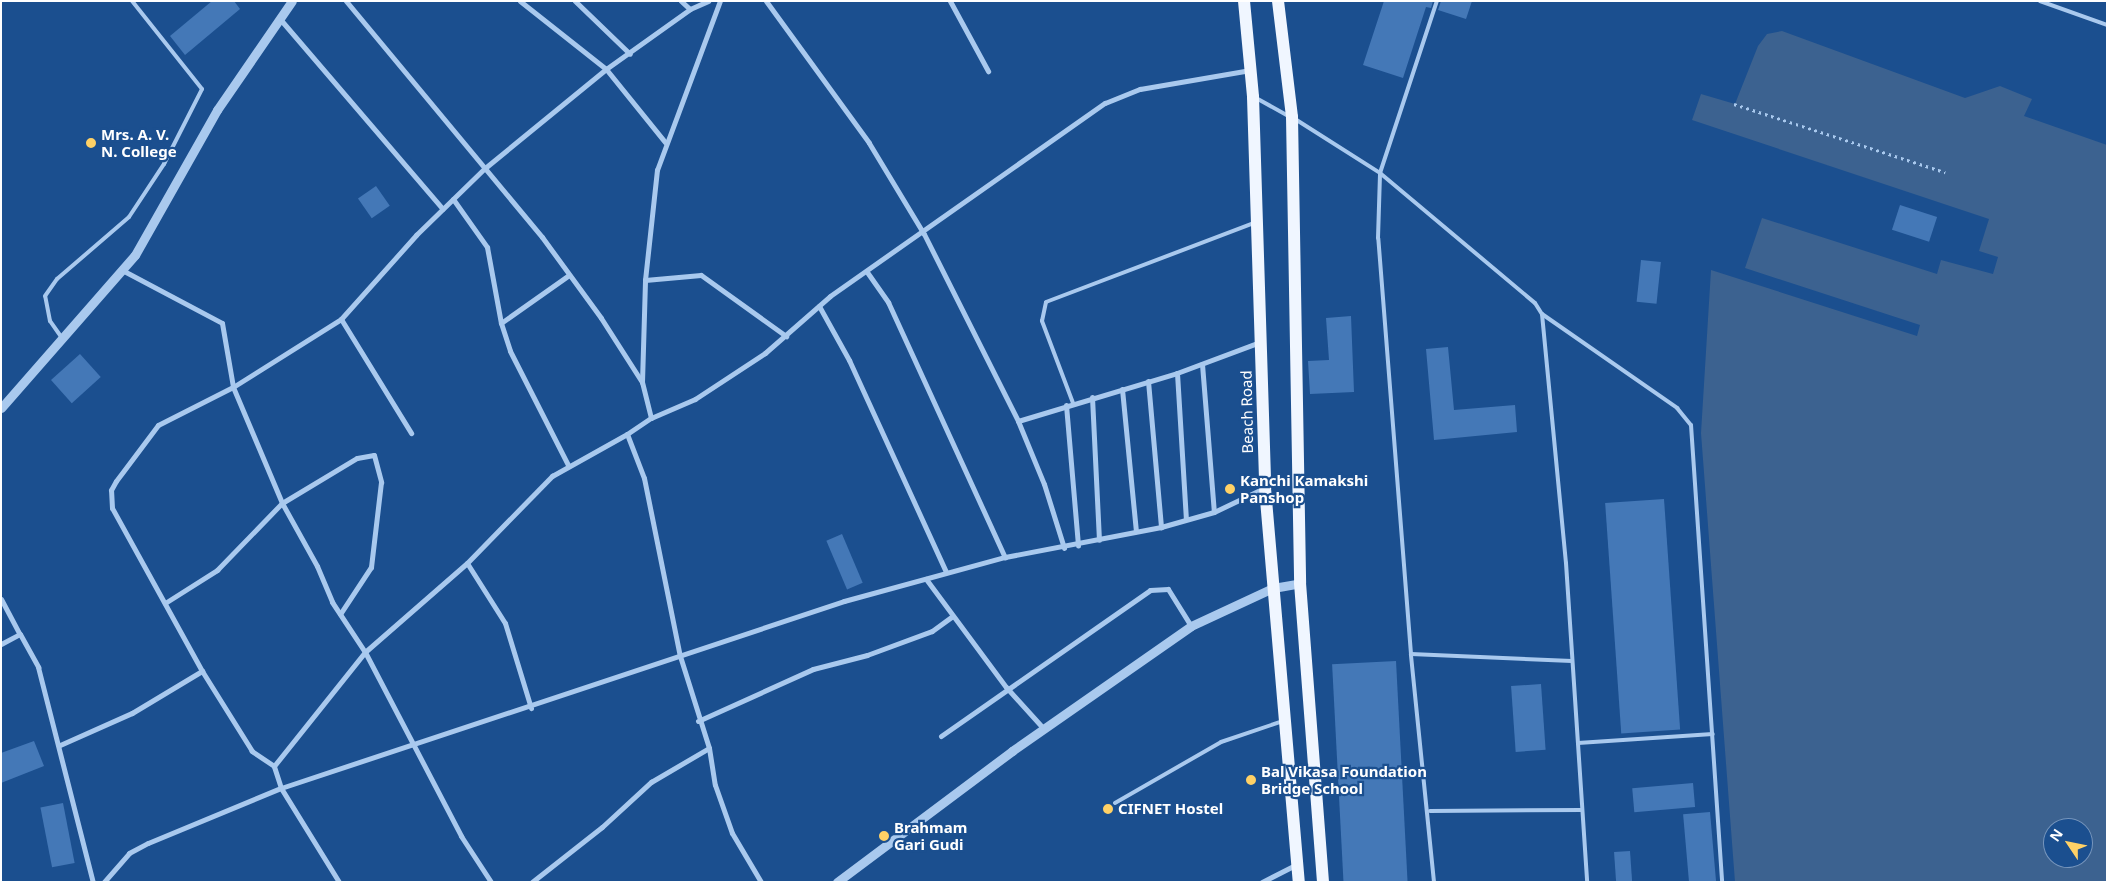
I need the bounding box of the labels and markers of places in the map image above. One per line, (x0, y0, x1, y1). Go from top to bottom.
place label: Mrs. A. V. N. College (101, 125, 177, 160)
marker: Mrs. A. V. N. College (85, 137, 97, 149)
place label: Kanchi Kamakshi Panshop (1240, 471, 1368, 506)
marker: Kanchi Kamakshi Panshop (1224, 483, 1236, 495)
place label: Bal Vikasa Foundation Bridge School (1261, 762, 1427, 797)
marker: Bal Vikasa Foundation Bridge School (1245, 774, 1257, 786)
place label: CIFNET Hostel (1118, 800, 1223, 818)
marker: CIFNET Hostel (1102, 803, 1114, 815)
place label: Brahmam Gari Gudi (894, 818, 967, 853)
marker: Brahmam Gari Gudi (878, 830, 890, 842)

